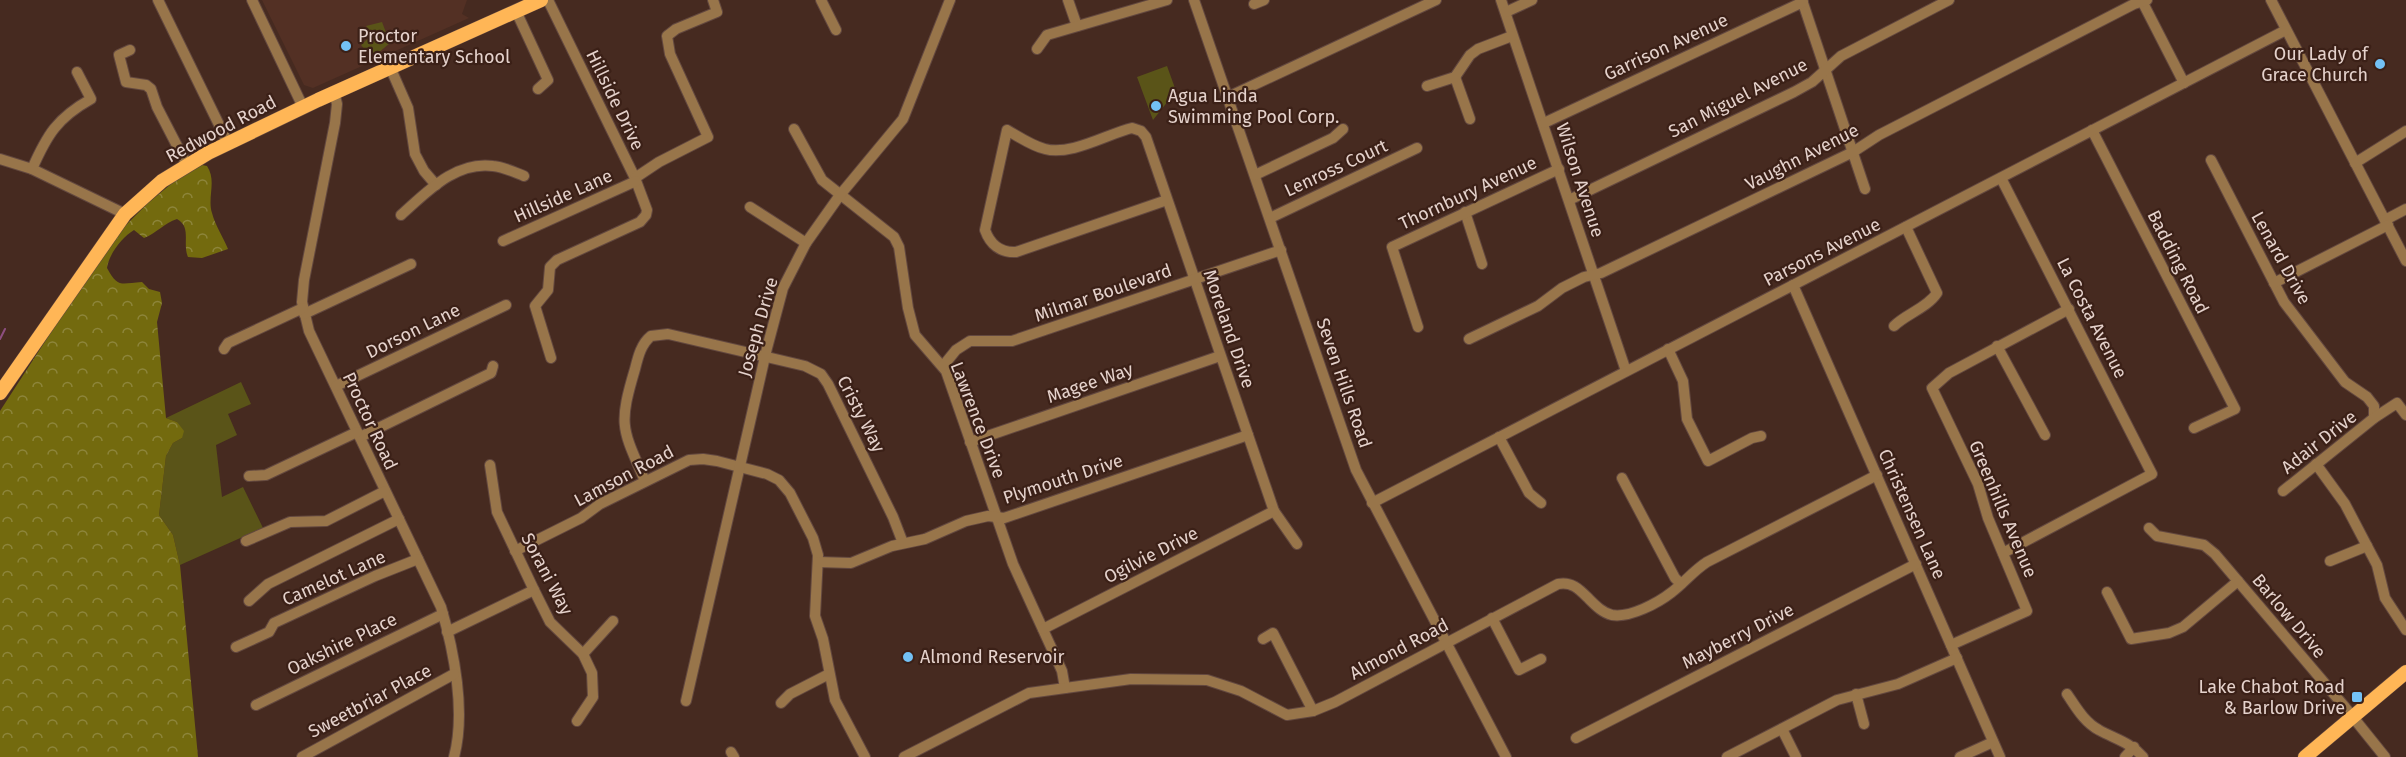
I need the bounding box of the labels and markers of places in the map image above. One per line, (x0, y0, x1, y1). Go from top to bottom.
place label: Proctor Elementary School (358, 25, 510, 68)
marker: Proctor Elementary School (339, 39, 353, 53)
place label: Our Lady of Grace Church (2261, 43, 2370, 86)
marker: Our Lady of Grace Church (2373, 57, 2387, 71)
place label: Agua Linda Swimming Pool Corp. (1168, 85, 1339, 128)
marker: Agua Linda Swimming Pool Corp. (1149, 99, 1163, 113)
place label: Almond Reservoir (920, 646, 1065, 668)
marker: Almond Reservoir (901, 650, 915, 664)
place label: Lake Chabot Road & Barlow Drive (2199, 676, 2345, 719)
marker: Lake Chabot Road & Barlow Drive (2350, 690, 2364, 704)

